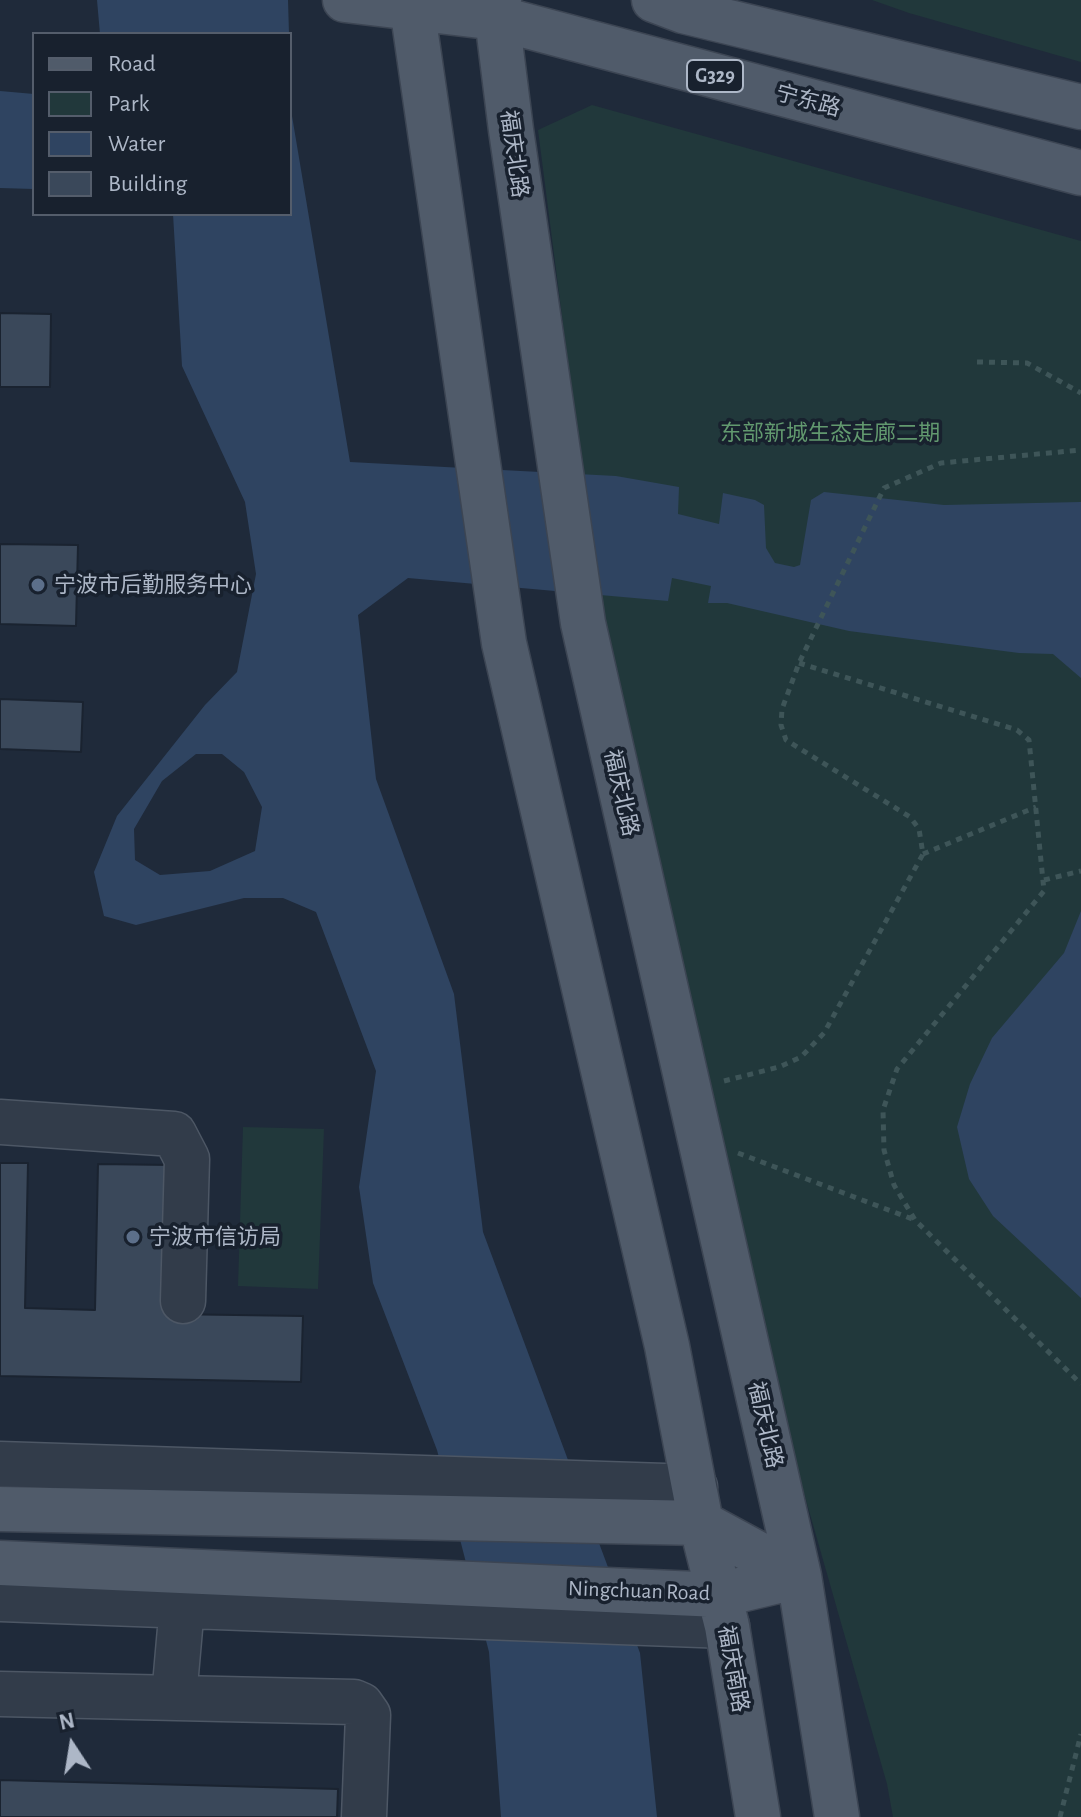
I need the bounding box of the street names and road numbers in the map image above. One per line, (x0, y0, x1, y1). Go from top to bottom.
road number: G329 (687, 60, 743, 92)
street label: 宁东路 (773, 80, 843, 122)
street label: 福庆北路 (495, 109, 533, 199)
street label: 福庆北路 (598, 747, 644, 839)
street label: 福庆北路 (742, 1379, 788, 1471)
street label: Ningchuan Road (567, 1575, 711, 1607)
street label: 福庆南路 (712, 1623, 754, 1715)

